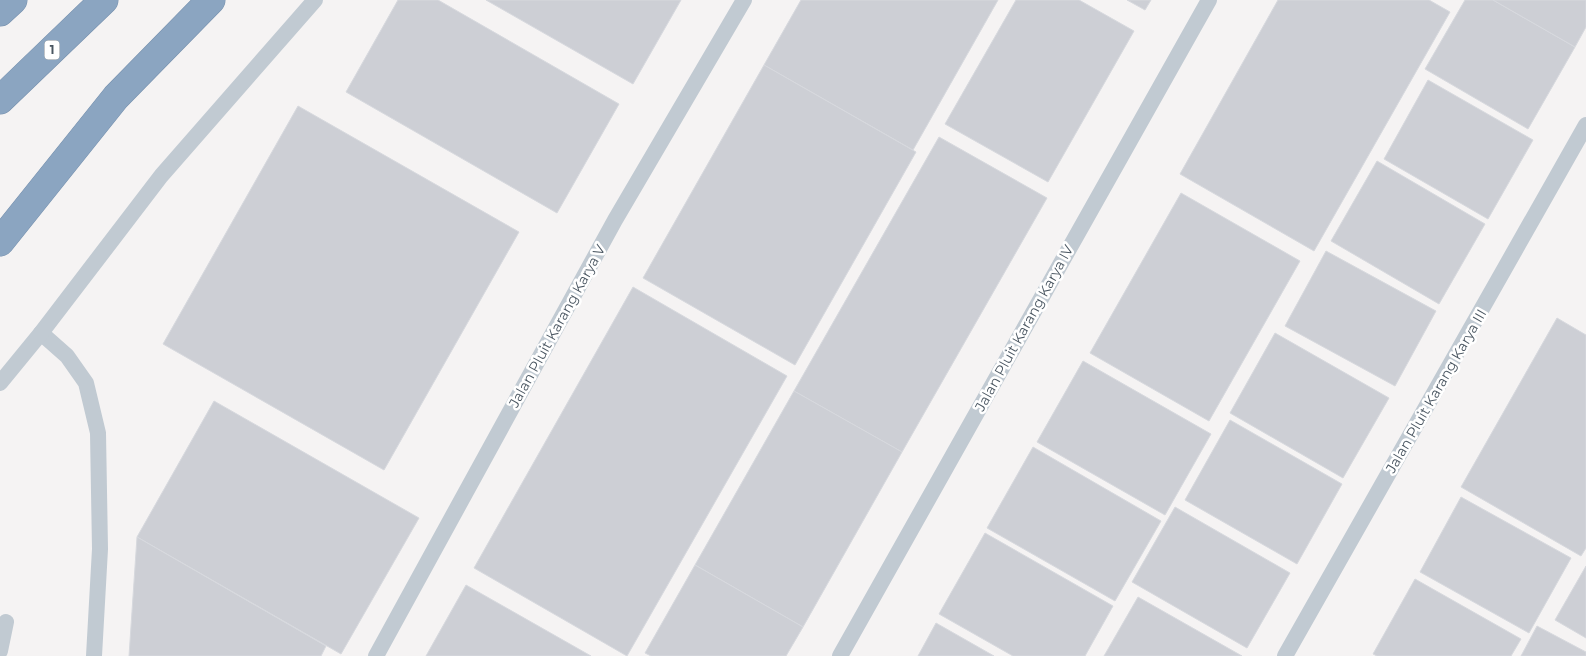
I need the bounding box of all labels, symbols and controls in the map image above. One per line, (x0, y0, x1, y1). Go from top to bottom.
road number: 1 (44, 40, 60, 60)
street label: Jalan Pluit Karang Karya V (504, 241, 609, 411)
street label: Jalan Pluit Karang Karya IV (970, 242, 1077, 415)
street label: Jalan Pluit Karang Karya III (1381, 306, 1490, 477)

